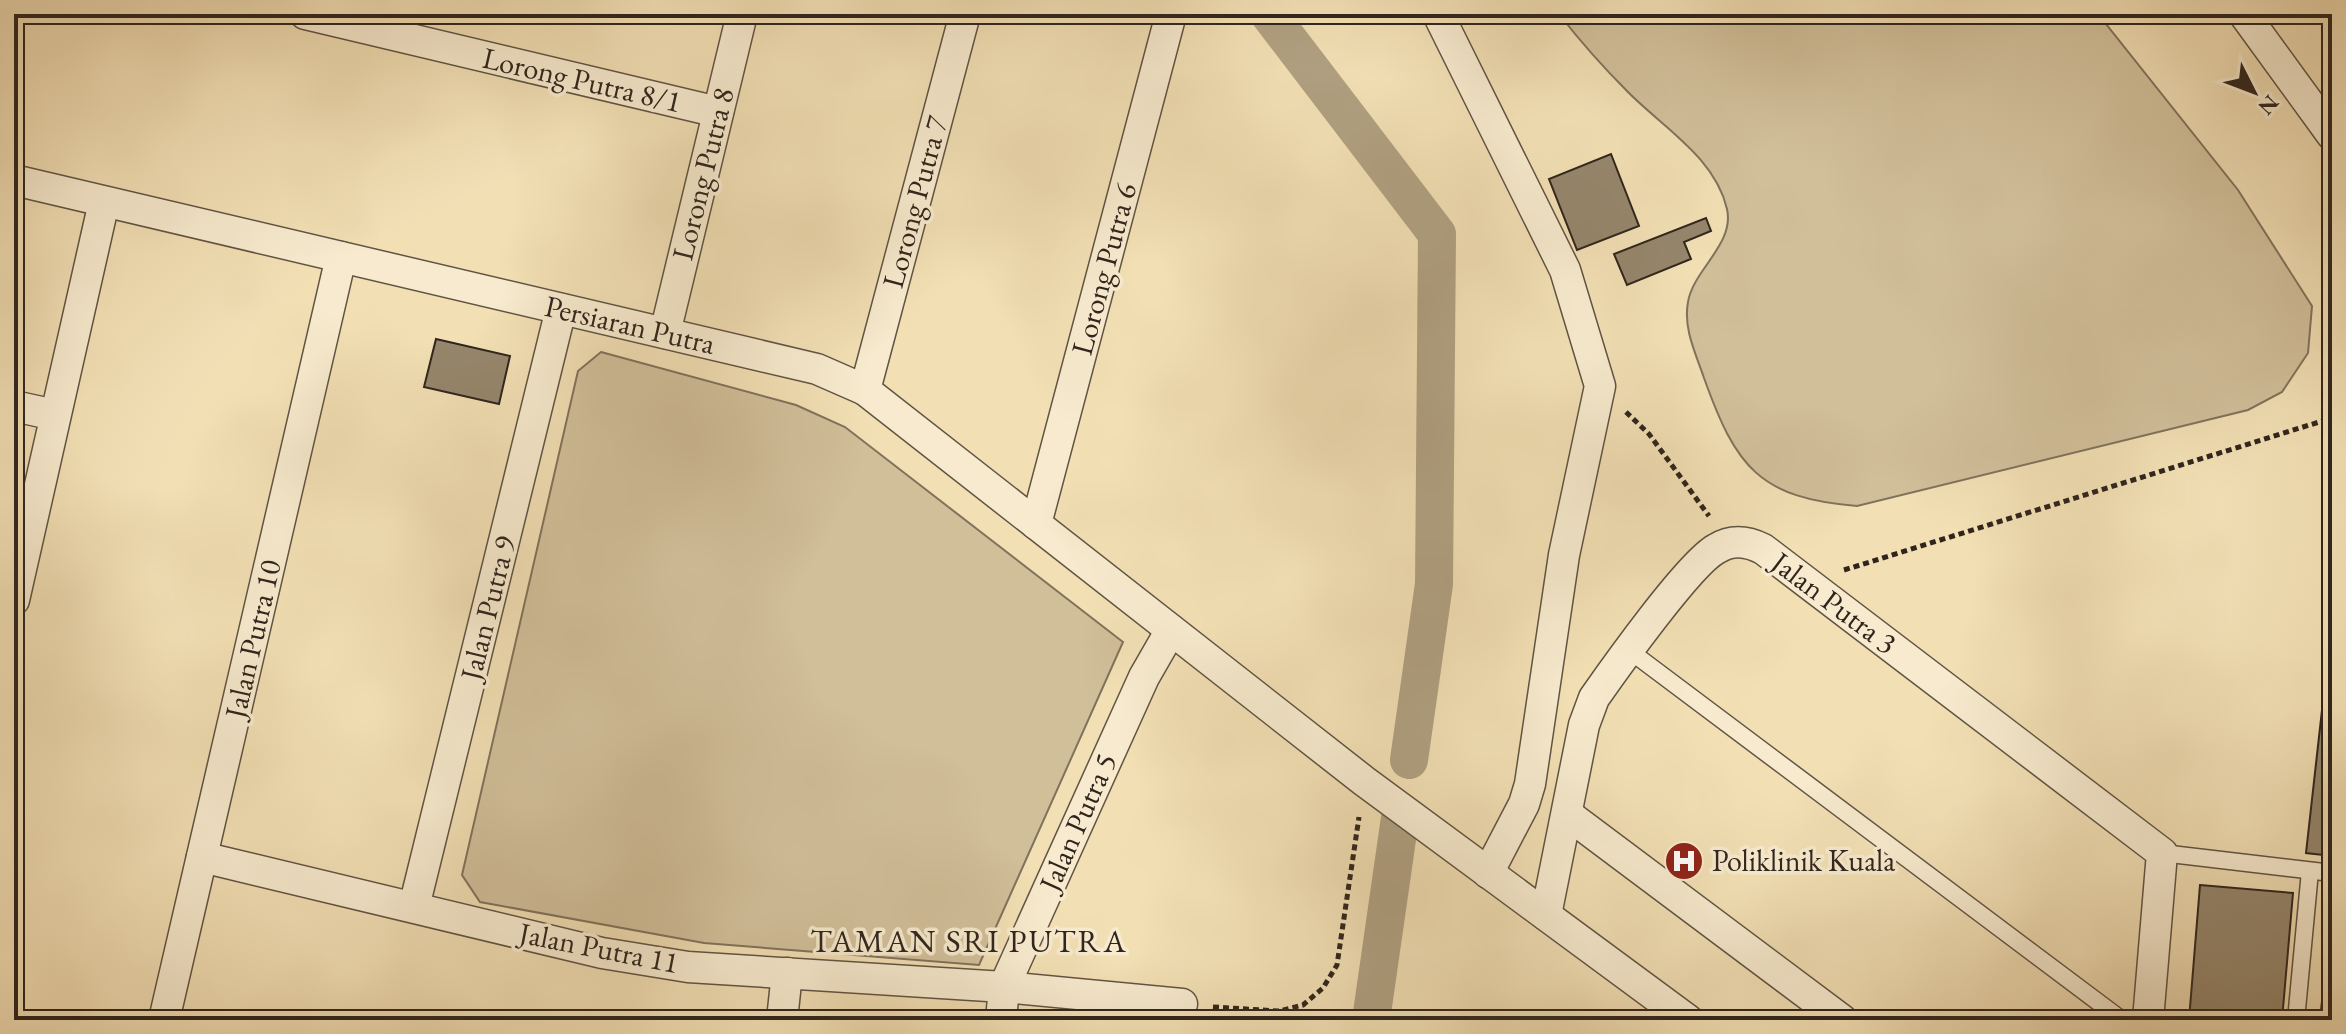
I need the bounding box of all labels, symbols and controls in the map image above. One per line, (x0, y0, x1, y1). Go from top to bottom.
street label: Lorong Putra 8/1 (479, 38, 685, 121)
north arrow (2214, 52, 2294, 132)
street label: Lorong Putra 8 (662, 84, 743, 264)
text: N (2252, 89, 2285, 122)
street label: Lorong Putra 7 (873, 111, 956, 292)
street label: Lorong Putra 6 (1062, 179, 1145, 359)
street label: Persiaran Putra (541, 286, 719, 363)
street label: Jalan Putra 9 (450, 532, 524, 687)
street label: Jalan Putra 3 (1761, 541, 1905, 663)
street label: Jalan Putra 10 (215, 556, 290, 725)
street label: Jalan Putra 5 (1029, 747, 1125, 900)
hospital icon: Poliklinik Kuala (1663, 840, 1705, 882)
place label: Poliklinik Kuala (1712, 841, 1895, 880)
street label: Jalan Putra 11 (513, 912, 682, 982)
district label: TAMAN SRI PUTRA (810, 920, 1128, 962)

